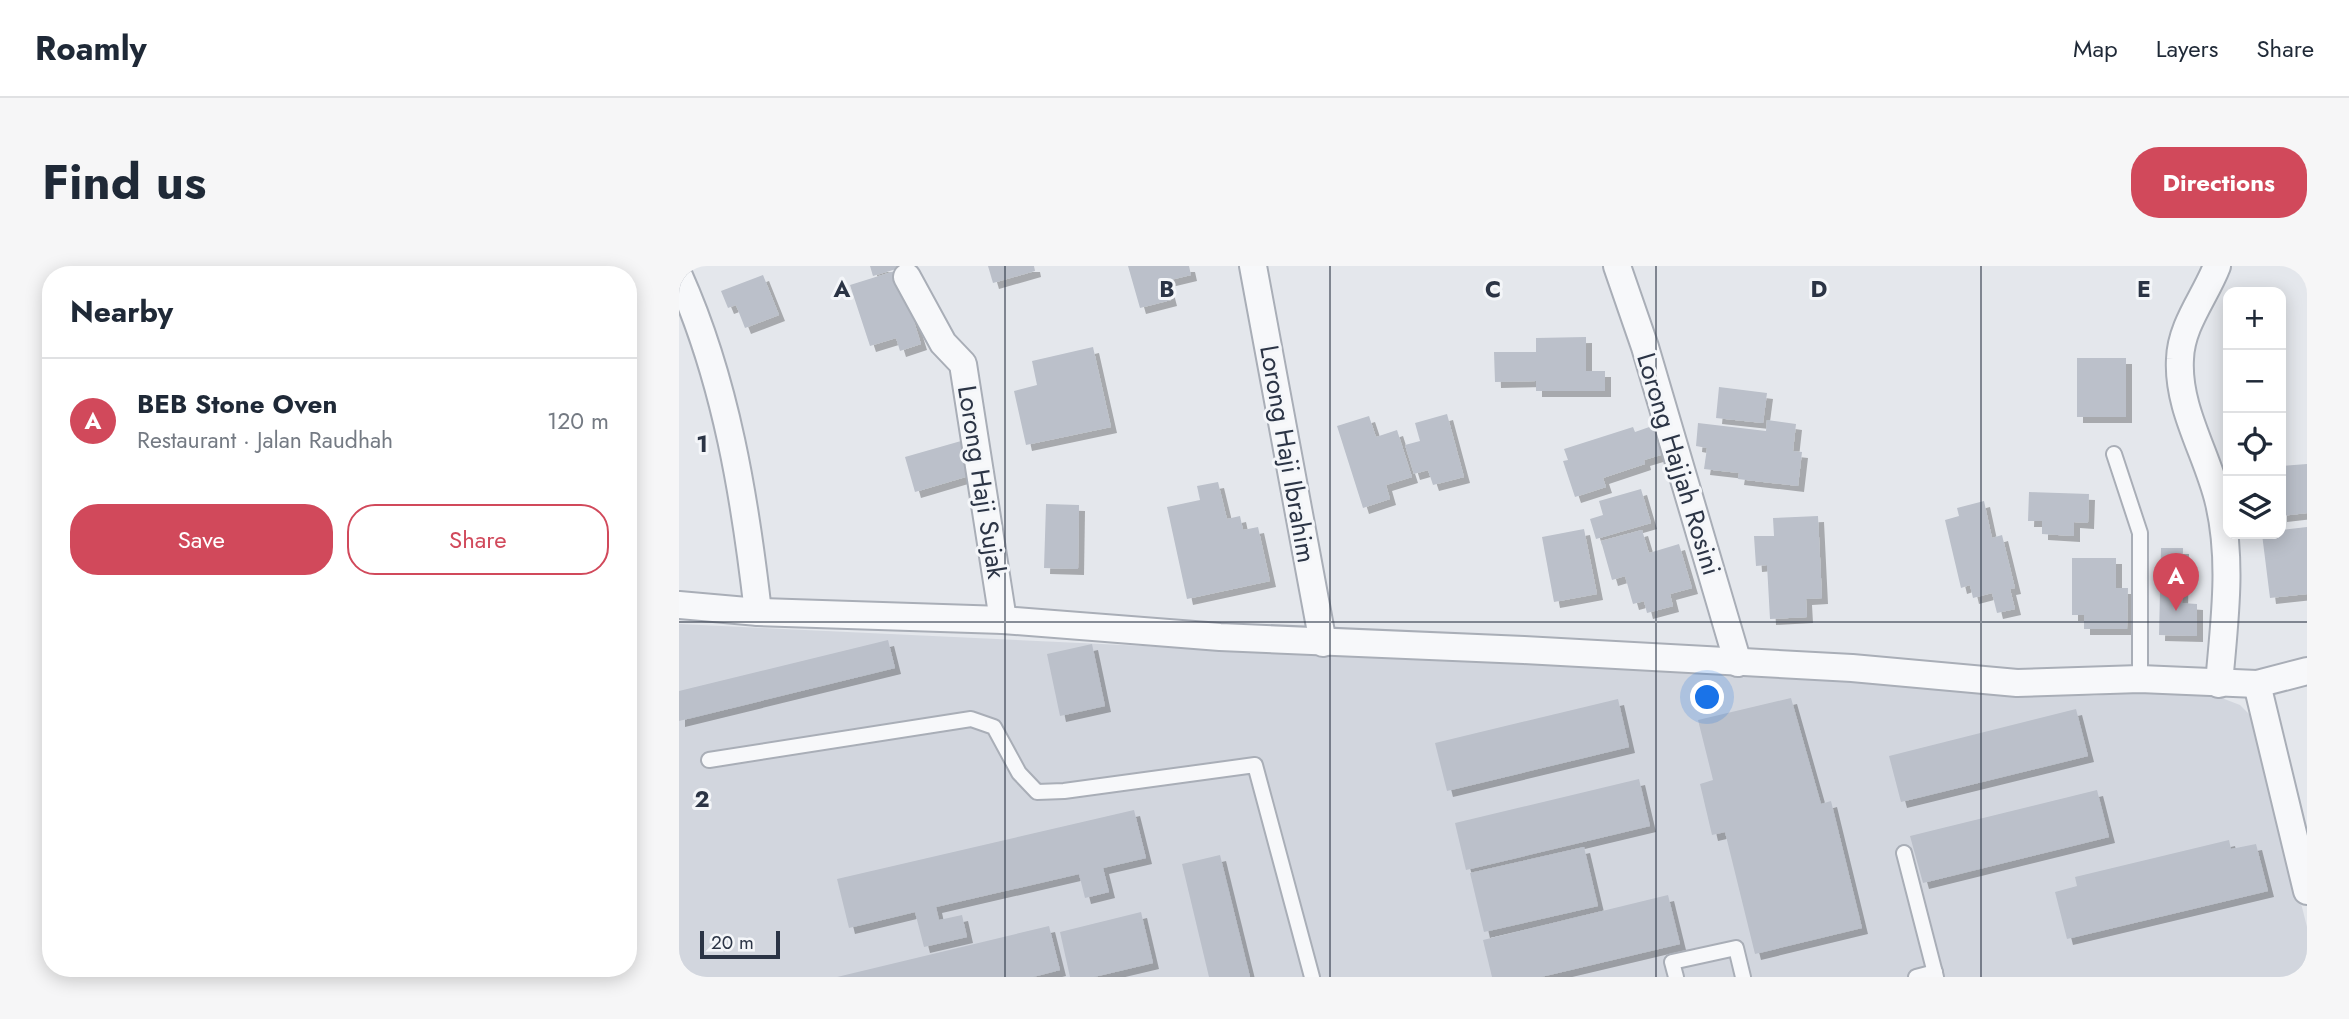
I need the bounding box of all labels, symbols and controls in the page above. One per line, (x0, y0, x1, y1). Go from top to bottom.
text: Roamly (35, 25, 147, 72)
text: Map (2073, 31, 2118, 66)
text: Layers (2156, 31, 2218, 66)
text: Share (2256, 31, 2314, 66)
text: Find us (42, 147, 206, 217)
button: Directions (2131, 147, 2307, 218)
text: A (833, 272, 851, 306)
text: B (1159, 272, 1175, 306)
text: C (1485, 272, 1501, 306)
text: D (1811, 272, 1828, 306)
text: E (2137, 272, 2151, 306)
map controls (2223, 287, 2286, 539)
button: + (2223, 287, 2286, 350)
text: Nearby (70, 290, 173, 333)
street label: Lorong Haji Ibrahim (1250, 342, 1326, 566)
street label: Lorong Hajjah Rosini (1627, 348, 1731, 580)
button: − (2223, 350, 2286, 413)
street label: Lorong Haji Sujak (948, 383, 1016, 582)
text: BEB Stone Oven (137, 385, 337, 423)
text: A (85, 404, 101, 438)
text: 120 m (547, 404, 609, 438)
button: locate (2223, 413, 2286, 476)
text: Restaurant · Jalan Raudhah (137, 423, 393, 457)
text: 1 (696, 427, 708, 461)
button: layers (2223, 476, 2286, 539)
button: Save (70, 504, 333, 575)
button: Share (347, 504, 609, 575)
pin: A (2153, 553, 2199, 611)
your location (1690, 680, 1724, 714)
text: 2 (694, 782, 710, 816)
scale bar (700, 928, 781, 960)
text: 20 m (711, 929, 754, 956)

